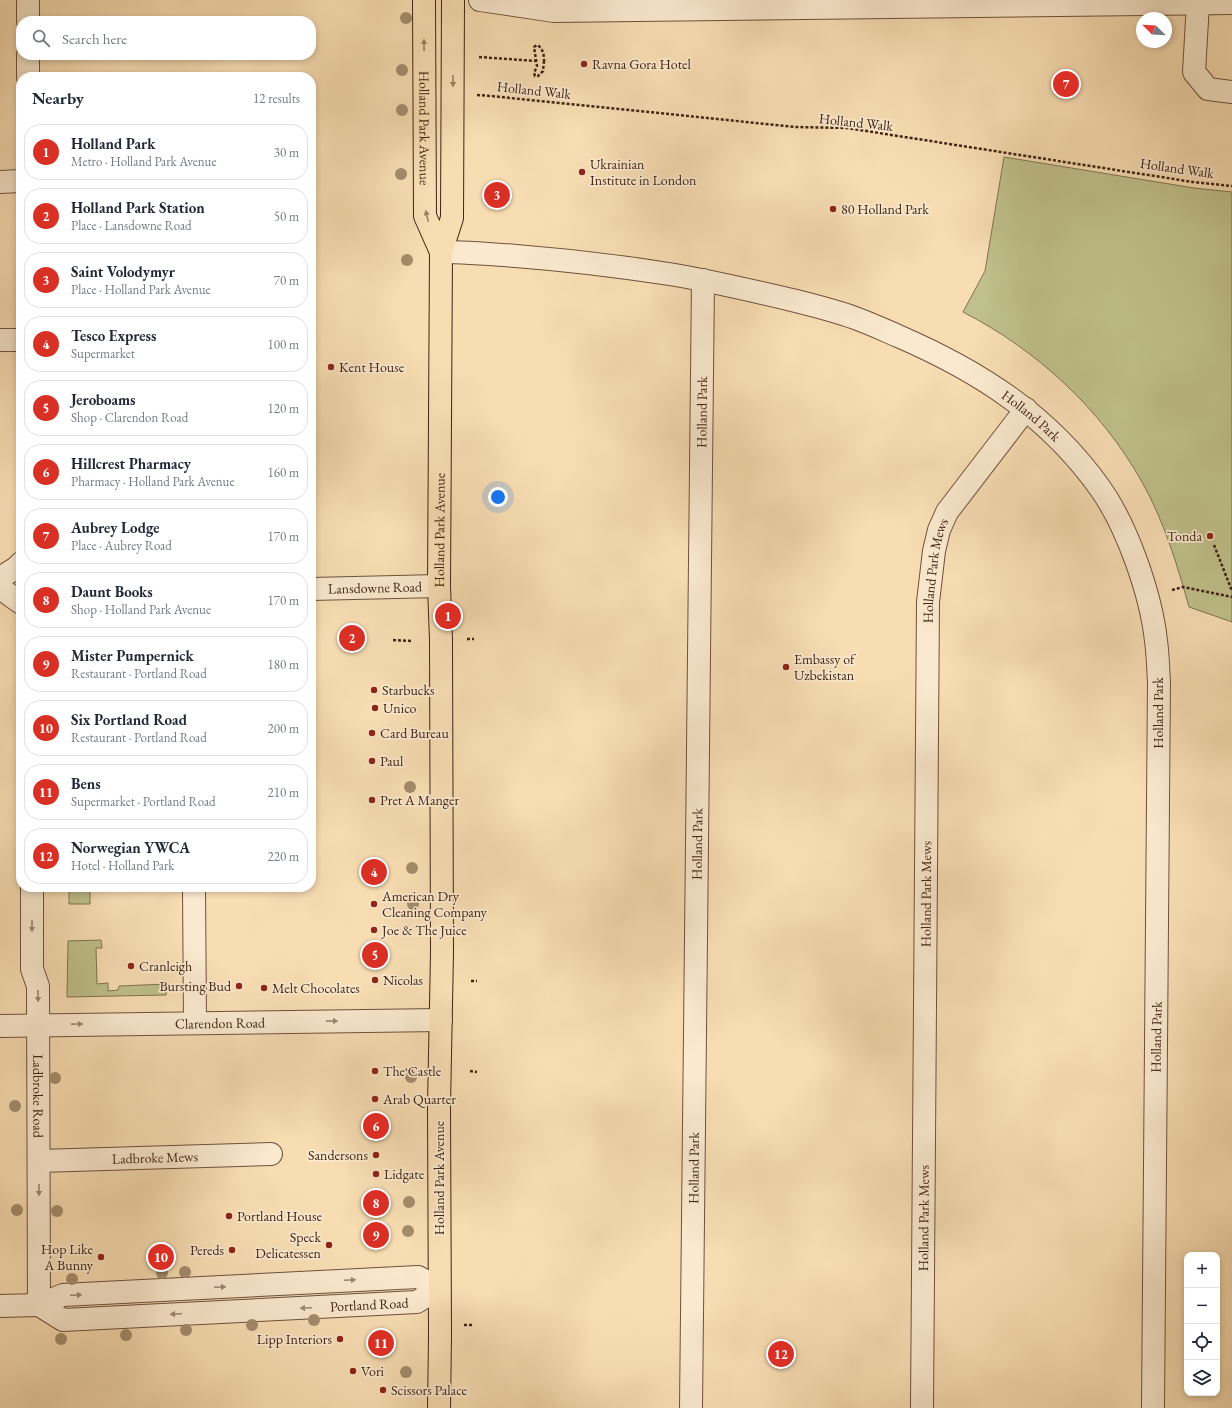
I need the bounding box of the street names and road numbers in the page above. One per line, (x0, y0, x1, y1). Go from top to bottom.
street label: Holland Park Avenue (415, 71, 434, 186)
street label: Holland Walk (496, 77, 572, 103)
street label: Holland Walk (818, 109, 894, 135)
street label: Holland Walk (1139, 154, 1216, 182)
street label: Holland Park (692, 376, 711, 448)
street label: Holland Park (998, 386, 1065, 446)
street label: Holland Park Avenue (430, 472, 449, 587)
street label: Holland Park Mews (919, 515, 952, 623)
street label: Lansdowne Road (328, 577, 423, 598)
street label: Holland Park (1149, 677, 1167, 749)
street label: Holland Park (688, 808, 706, 880)
street label: Holland Park Mews (916, 840, 935, 947)
street label: Holland Park (1146, 1001, 1166, 1073)
street label: Clarendon Road (175, 1013, 266, 1033)
street label: Ladbroke Road (29, 1054, 47, 1139)
street label: Holland Park Avenue (430, 1120, 448, 1235)
street label: Holland Park (684, 1132, 703, 1204)
street label: Ladbroke Mews (112, 1147, 199, 1168)
street label: Holland Park Mews (914, 1164, 933, 1271)
street label: Portland Road (330, 1293, 410, 1315)

